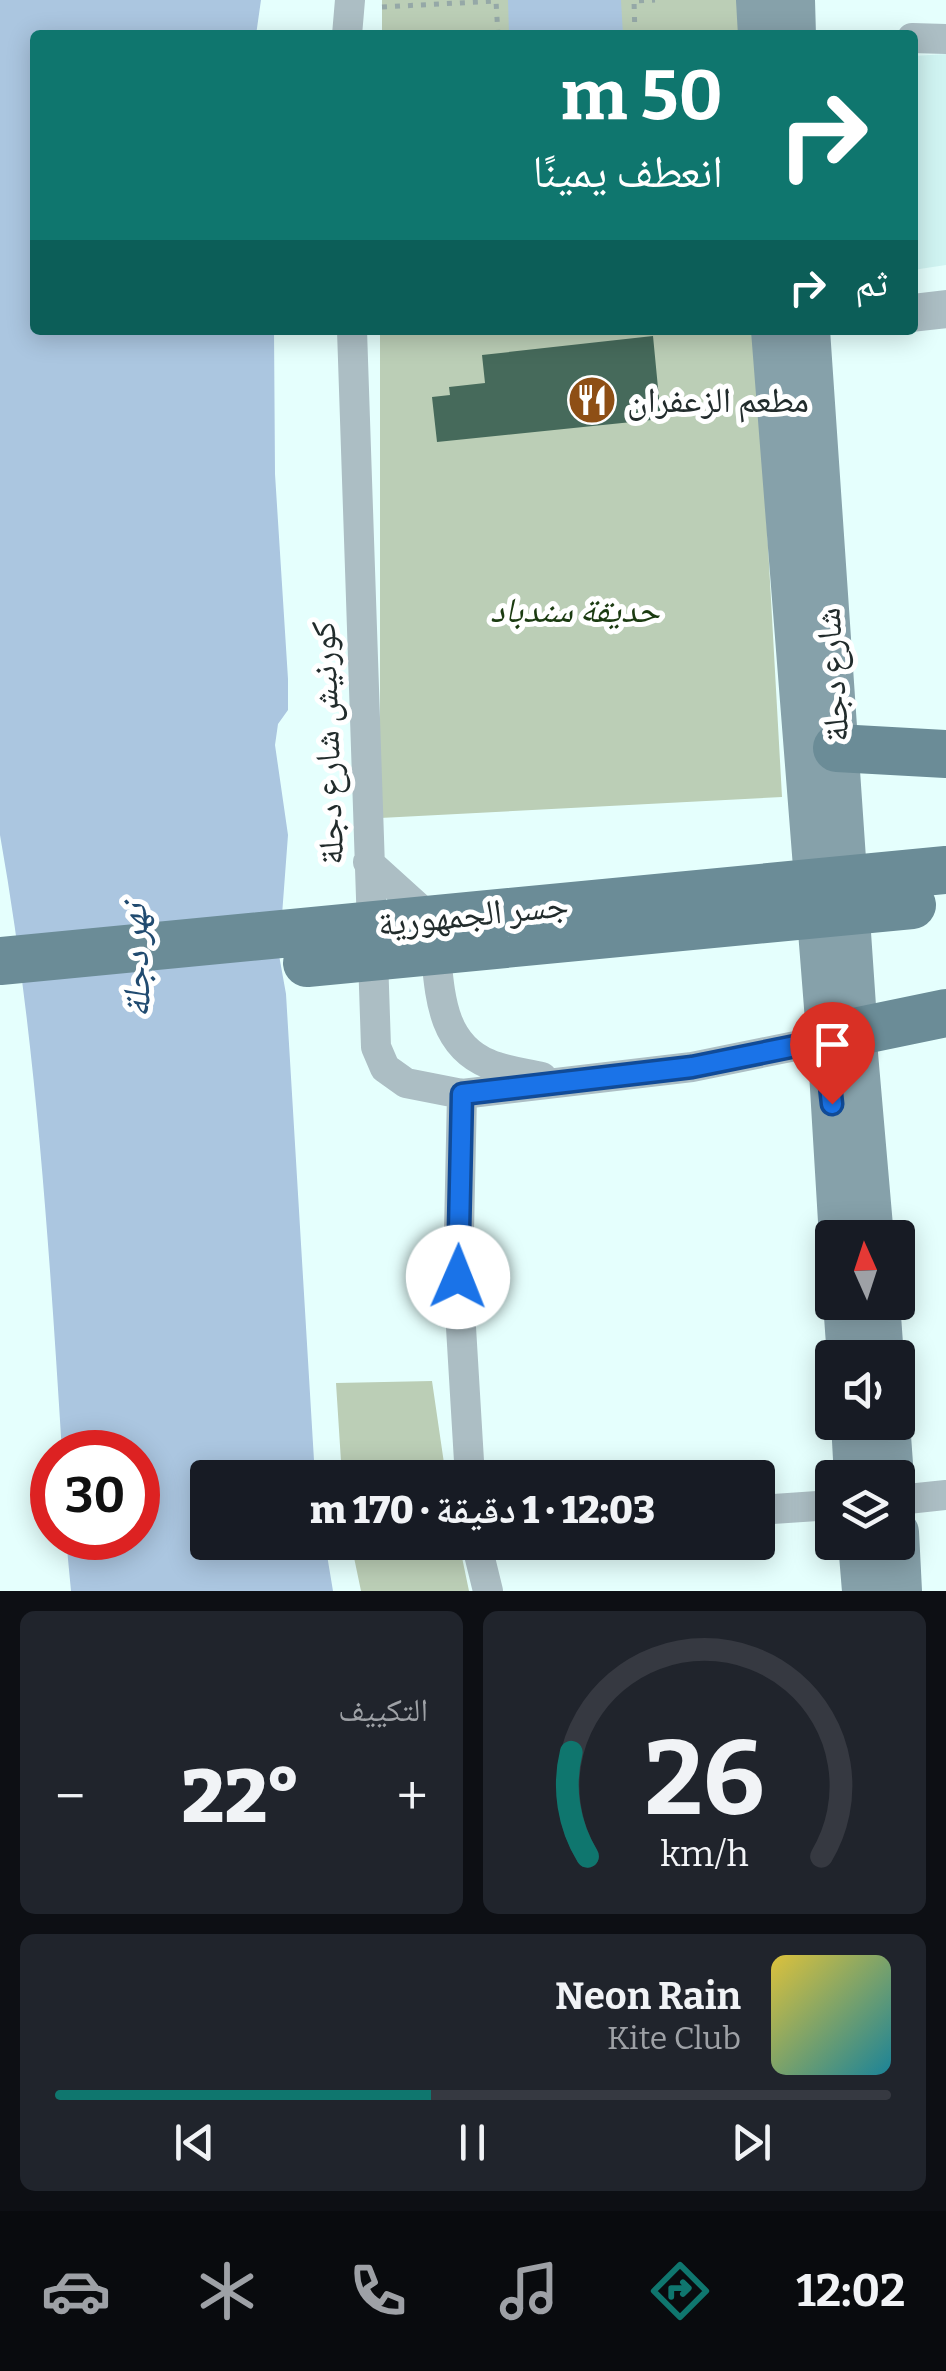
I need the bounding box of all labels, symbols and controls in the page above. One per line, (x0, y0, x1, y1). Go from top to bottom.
text: 50 m (561, 54, 723, 138)
icon: right (758, 70, 888, 200)
text: انعطف يمينًا (532, 145, 723, 199)
icon: right (780, 260, 835, 315)
text: ثم (855, 260, 888, 306)
restaurant icon: مطعم الزعفران (566, 374, 618, 426)
place label: مطعم الزعفران (627, 379, 809, 423)
park label: حديقة سندباد (490, 589, 661, 631)
street label: شارع دجلة (806, 606, 859, 744)
street label: كورنيش شارع دجلة (302, 620, 353, 866)
street label: جسر الجمهورية (376, 883, 570, 945)
water label: نهر دجلة (110, 898, 160, 1019)
pin (790, 1002, 875, 1105)
icon: arrive (805, 1017, 860, 1072)
north arrow (815, 1220, 915, 1320)
map controls (815, 1220, 915, 1560)
position arrow (406, 1225, 510, 1329)
button: sound (815, 1340, 915, 1440)
speed limit sign: 30 (30, 1430, 160, 1560)
button: layers (815, 1460, 915, 1560)
text: 12:03 · 1 دقيقة · 170 m (310, 1487, 655, 1533)
text: التكييف (338, 1691, 428, 1729)
text: 26 (644, 1717, 765, 1842)
text: 22° (182, 1752, 300, 1842)
text: − (55, 1764, 85, 1830)
text: + (397, 1764, 428, 1830)
text: km/h (660, 1833, 749, 1875)
text: Neon Rain (555, 1973, 741, 2019)
text: Kite Club (607, 2019, 741, 2057)
icon: previous (167, 2115, 222, 2170)
icon: pause (445, 2115, 500, 2170)
icon: next (724, 2115, 779, 2170)
icon: car (41, 2256, 111, 2326)
icon: climate (192, 2256, 262, 2326)
icon: phone (343, 2256, 413, 2326)
icon: music (494, 2256, 564, 2326)
icon: directions (645, 2256, 715, 2326)
text: 12:02 (796, 2264, 905, 2318)

